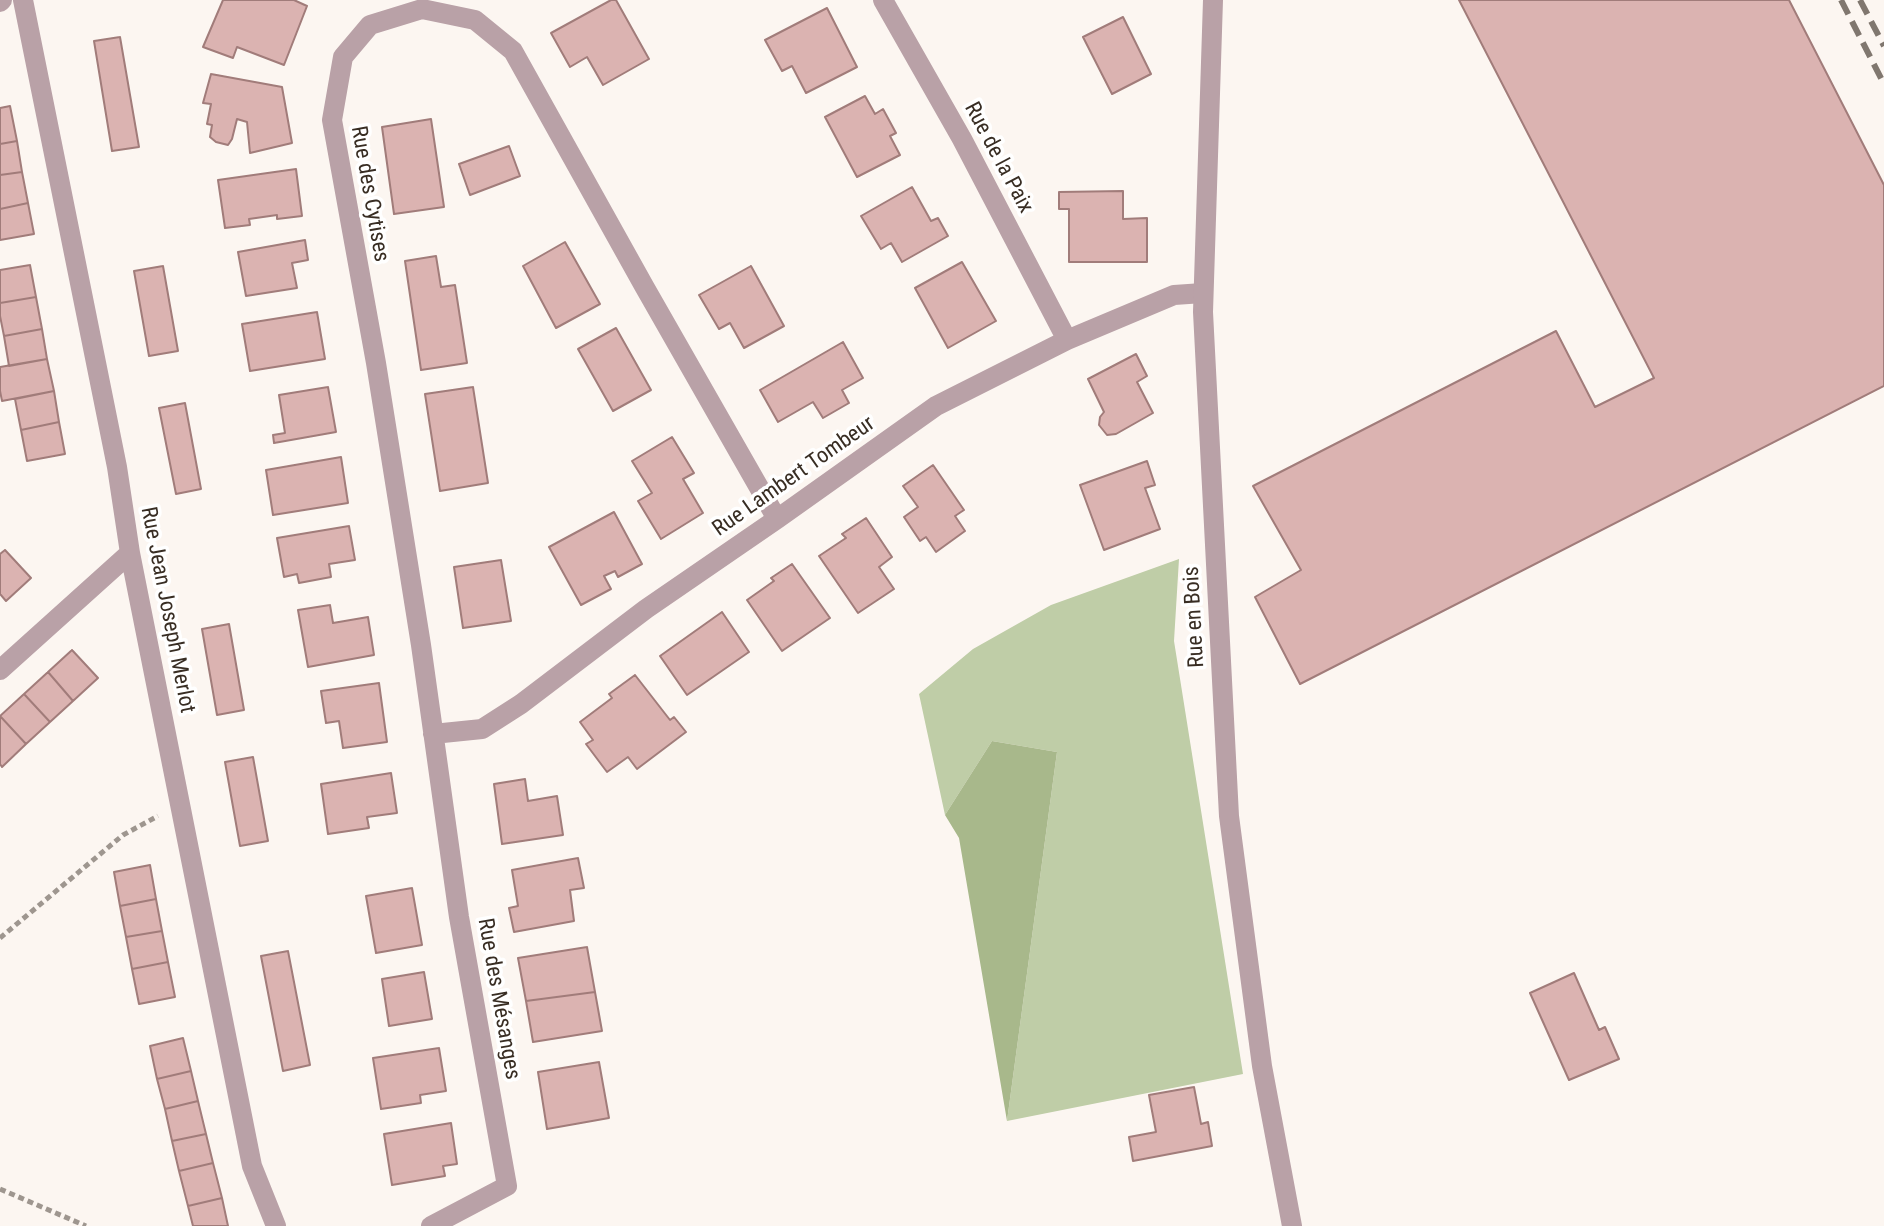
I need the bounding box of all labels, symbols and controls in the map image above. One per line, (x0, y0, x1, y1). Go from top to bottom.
street label: Rue de la Paix (958, 98, 1038, 218)
street label: Rue des Cytises (344, 124, 394, 264)
street label: Rue Lambert Tombeur (708, 411, 880, 543)
street label: Rue Jean Joseph Merlot (134, 505, 200, 715)
street label: Rue en Bois (1179, 565, 1211, 669)
street label: Rue des Mésanges (471, 916, 525, 1082)

